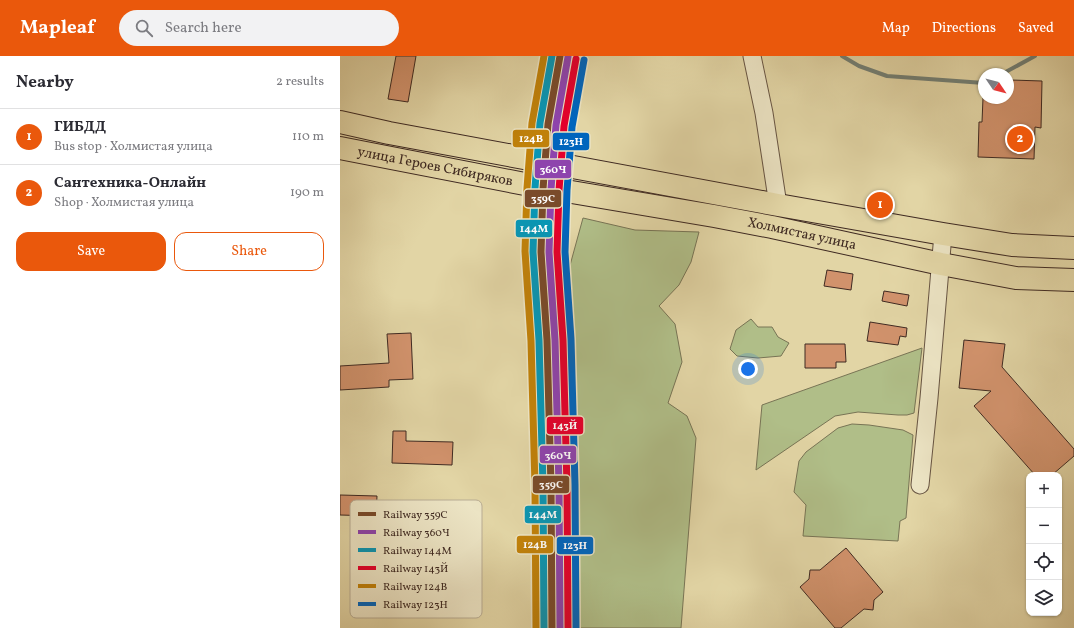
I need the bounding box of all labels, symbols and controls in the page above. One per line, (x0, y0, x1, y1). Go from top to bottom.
search box (119, 10, 399, 46)
text: Mapleaf (20, 15, 95, 41)
icon: search (133, 17, 155, 39)
text: Search here (165, 18, 242, 39)
text: Map (882, 19, 910, 38)
text: Directions (932, 19, 996, 38)
text: Saved (1018, 19, 1054, 38)
north arrow (978, 68, 1014, 104)
text: Nearby (16, 71, 74, 94)
text: 2 results (276, 73, 324, 91)
text: ГИБДД (54, 117, 106, 138)
pin: 2 (1007, 124, 1033, 154)
text: 1 (26, 128, 32, 146)
text: 110 m (292, 128, 324, 146)
line badge: 124В (512, 129, 550, 148)
text: 124В (519, 132, 543, 147)
line badge: 123Н (552, 132, 590, 151)
text: 123Н (559, 135, 584, 150)
text: Bus stop · Холмистая улица (54, 138, 213, 156)
street label: улица Героев Сибиряков (356, 142, 515, 191)
line badge: 360Ч (534, 159, 572, 179)
text: 360Ч (540, 163, 566, 178)
text: Сантехника-Онлайн (54, 173, 206, 194)
text: 2 (26, 184, 32, 202)
text: 190 m (290, 184, 324, 202)
line badge: 359С (524, 189, 562, 208)
pin: 1 (867, 190, 893, 220)
text: 359С (531, 192, 555, 207)
text: Shop · Холмистая улица (54, 194, 194, 212)
street label: Холмистая улица (746, 213, 858, 255)
line badge: 144М (515, 219, 553, 238)
text: 144М (520, 222, 549, 237)
button: Save (16, 232, 166, 271)
button: Share (174, 232, 324, 271)
your location (738, 359, 758, 379)
line badge: 143Й (546, 416, 584, 435)
text: 143Й (553, 419, 578, 434)
line badge: 360Ч (539, 445, 577, 464)
text: 360Ч (545, 449, 571, 464)
map controls (1026, 472, 1062, 616)
button: + (1026, 472, 1062, 508)
line badge: 359С (532, 475, 570, 494)
text: 359С (539, 478, 563, 493)
legend (350, 500, 482, 618)
line badge: 144М (524, 505, 562, 524)
text: Railway 359С (383, 508, 448, 523)
text: 144М (529, 508, 558, 523)
button: − (1026, 508, 1062, 544)
text: Railway 360Ч (383, 526, 450, 541)
line badge: 124В (516, 535, 554, 554)
line badge: 123Н (556, 536, 594, 555)
text: 124В (523, 538, 547, 553)
text: 123Н (563, 539, 588, 554)
text: Railway 144М (383, 544, 452, 559)
button: locate (1026, 544, 1062, 580)
text: Railway 143Й (383, 562, 448, 577)
text: Railway 124В (383, 580, 447, 595)
button: layers (1026, 580, 1062, 616)
text: Railway 123Н (383, 598, 448, 613)

